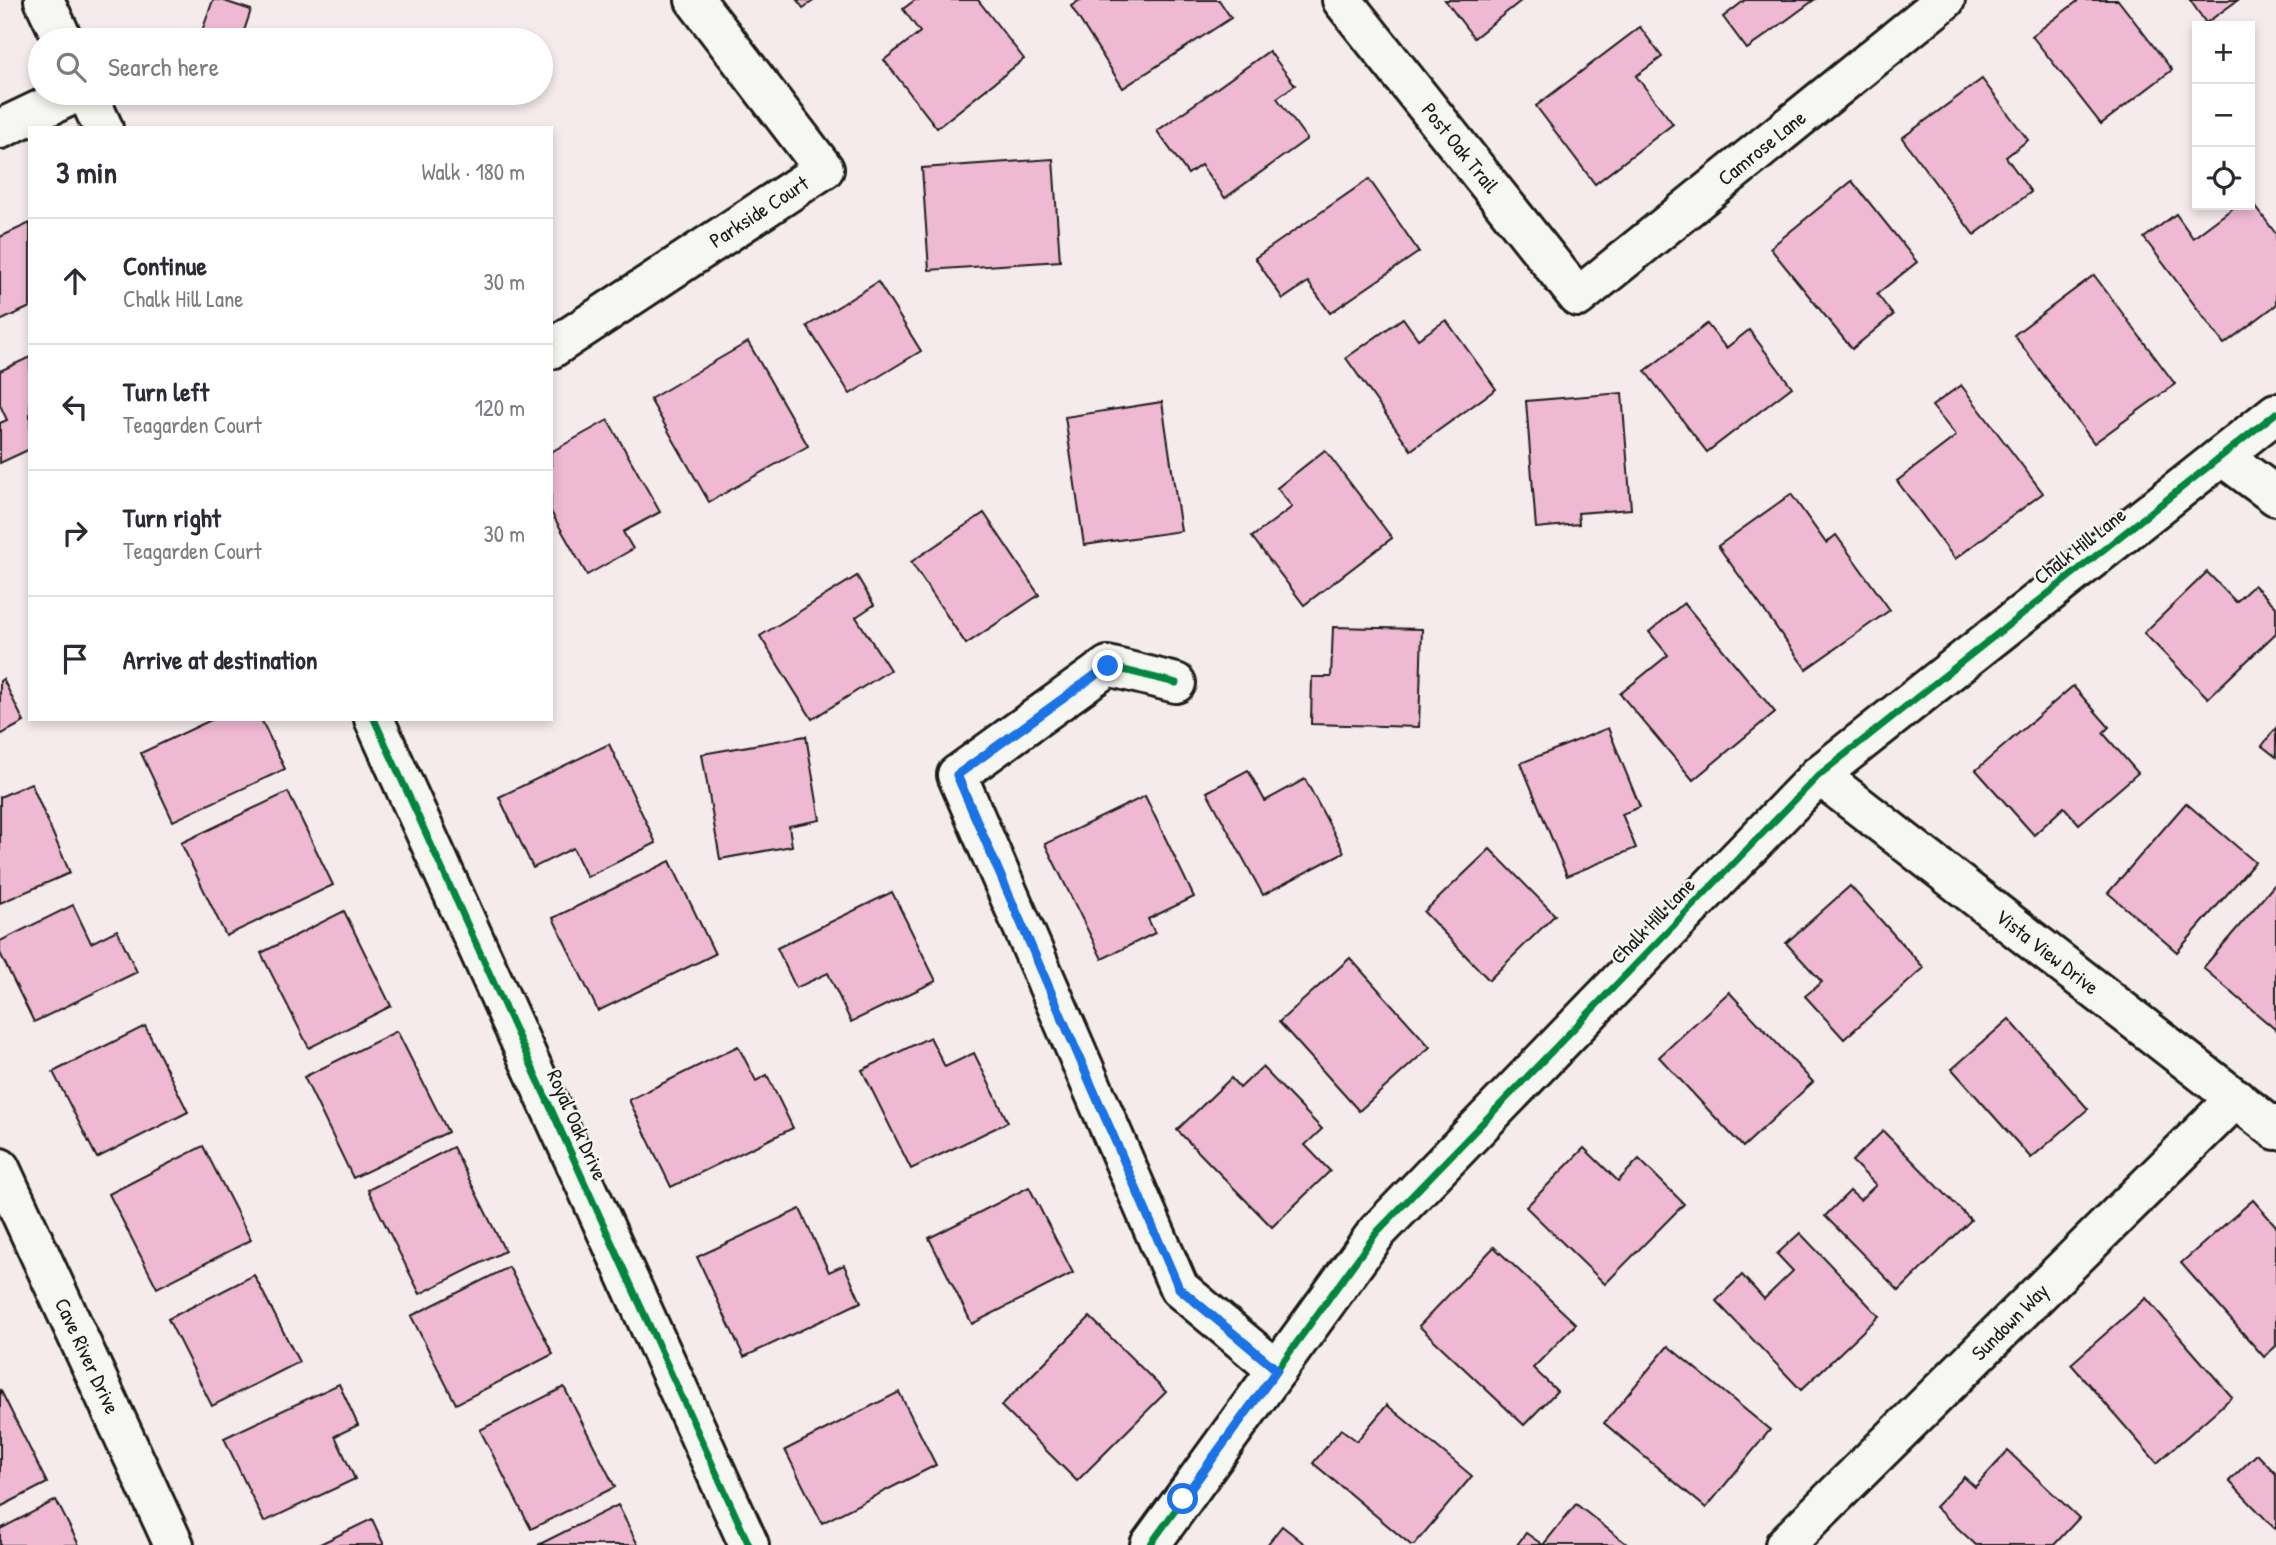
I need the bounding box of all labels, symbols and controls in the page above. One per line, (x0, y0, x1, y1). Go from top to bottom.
map controls (2192, 21, 2255, 210)
button: + (2192, 21, 2255, 84)
search box (28, 28, 553, 105)
icon: search (52, 48, 90, 86)
text: Search here (108, 49, 219, 84)
button: − (2192, 84, 2255, 147)
street label: Post Oak Trail (1415, 96, 1506, 199)
street label: Camrose Lane (1711, 103, 1812, 192)
button: locate (2192, 147, 2255, 210)
text: 3 min (56, 152, 117, 192)
text: Walk · 180 m (421, 156, 525, 187)
street label: Parkside Court (703, 168, 815, 255)
text: Continue (123, 248, 207, 283)
icon: ahead (56, 262, 94, 300)
text: 30 m (483, 266, 525, 297)
text: Chalk Hill Lane (123, 283, 243, 314)
text: Turn left (123, 374, 209, 409)
icon: left (56, 388, 94, 426)
text: 120 m (475, 392, 525, 423)
text: Teagarden Court (123, 409, 262, 440)
text: Turn right (123, 500, 221, 535)
street label: Chalk Hill Lane (2027, 500, 2132, 591)
icon: right (56, 514, 94, 552)
text: 30 m (483, 518, 525, 549)
text: Teagarden Court (123, 535, 262, 566)
icon: arrive (56, 640, 94, 678)
text: Arrive at destination (123, 642, 318, 677)
route end (1092, 650, 1123, 681)
street label: Chalk Hill Lane (1604, 871, 1701, 970)
street label: Vista View Drive (1990, 902, 2105, 1001)
street label: Royal Oak Drive (540, 1065, 615, 1185)
street label: Sundown Way (1965, 1277, 2055, 1367)
street label: Cave River Drive (48, 1293, 127, 1418)
route start (1167, 1483, 1198, 1514)

